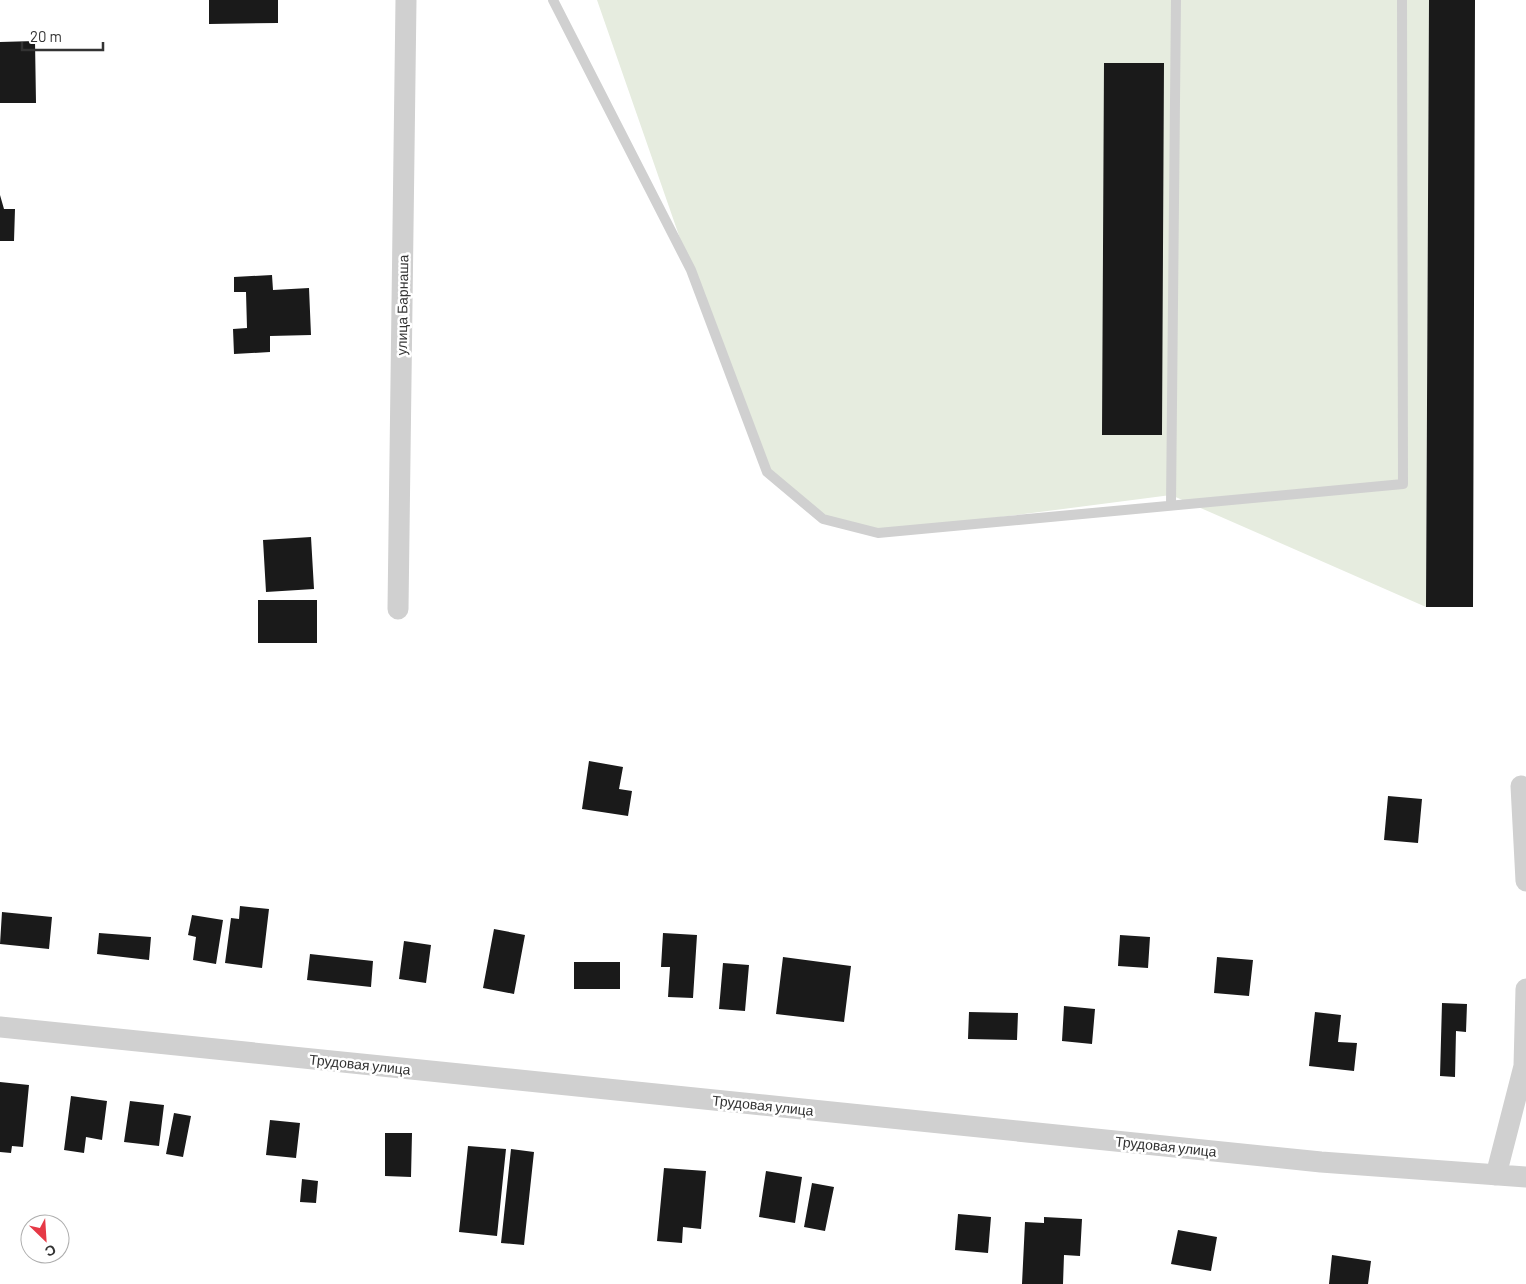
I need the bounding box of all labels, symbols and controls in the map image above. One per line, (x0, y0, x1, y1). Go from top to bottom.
scale bar (22, 20, 104, 52)
text: 20 m (30, 27, 62, 45)
street label: улица Барнаша (393, 254, 411, 355)
street label: Трудовая улица (308, 1050, 412, 1078)
street label: Трудовая улица (711, 1091, 815, 1119)
street label: Трудовая улица (1114, 1132, 1218, 1160)
north arrow (20, 1214, 70, 1264)
text: С (43, 1241, 59, 1261)

